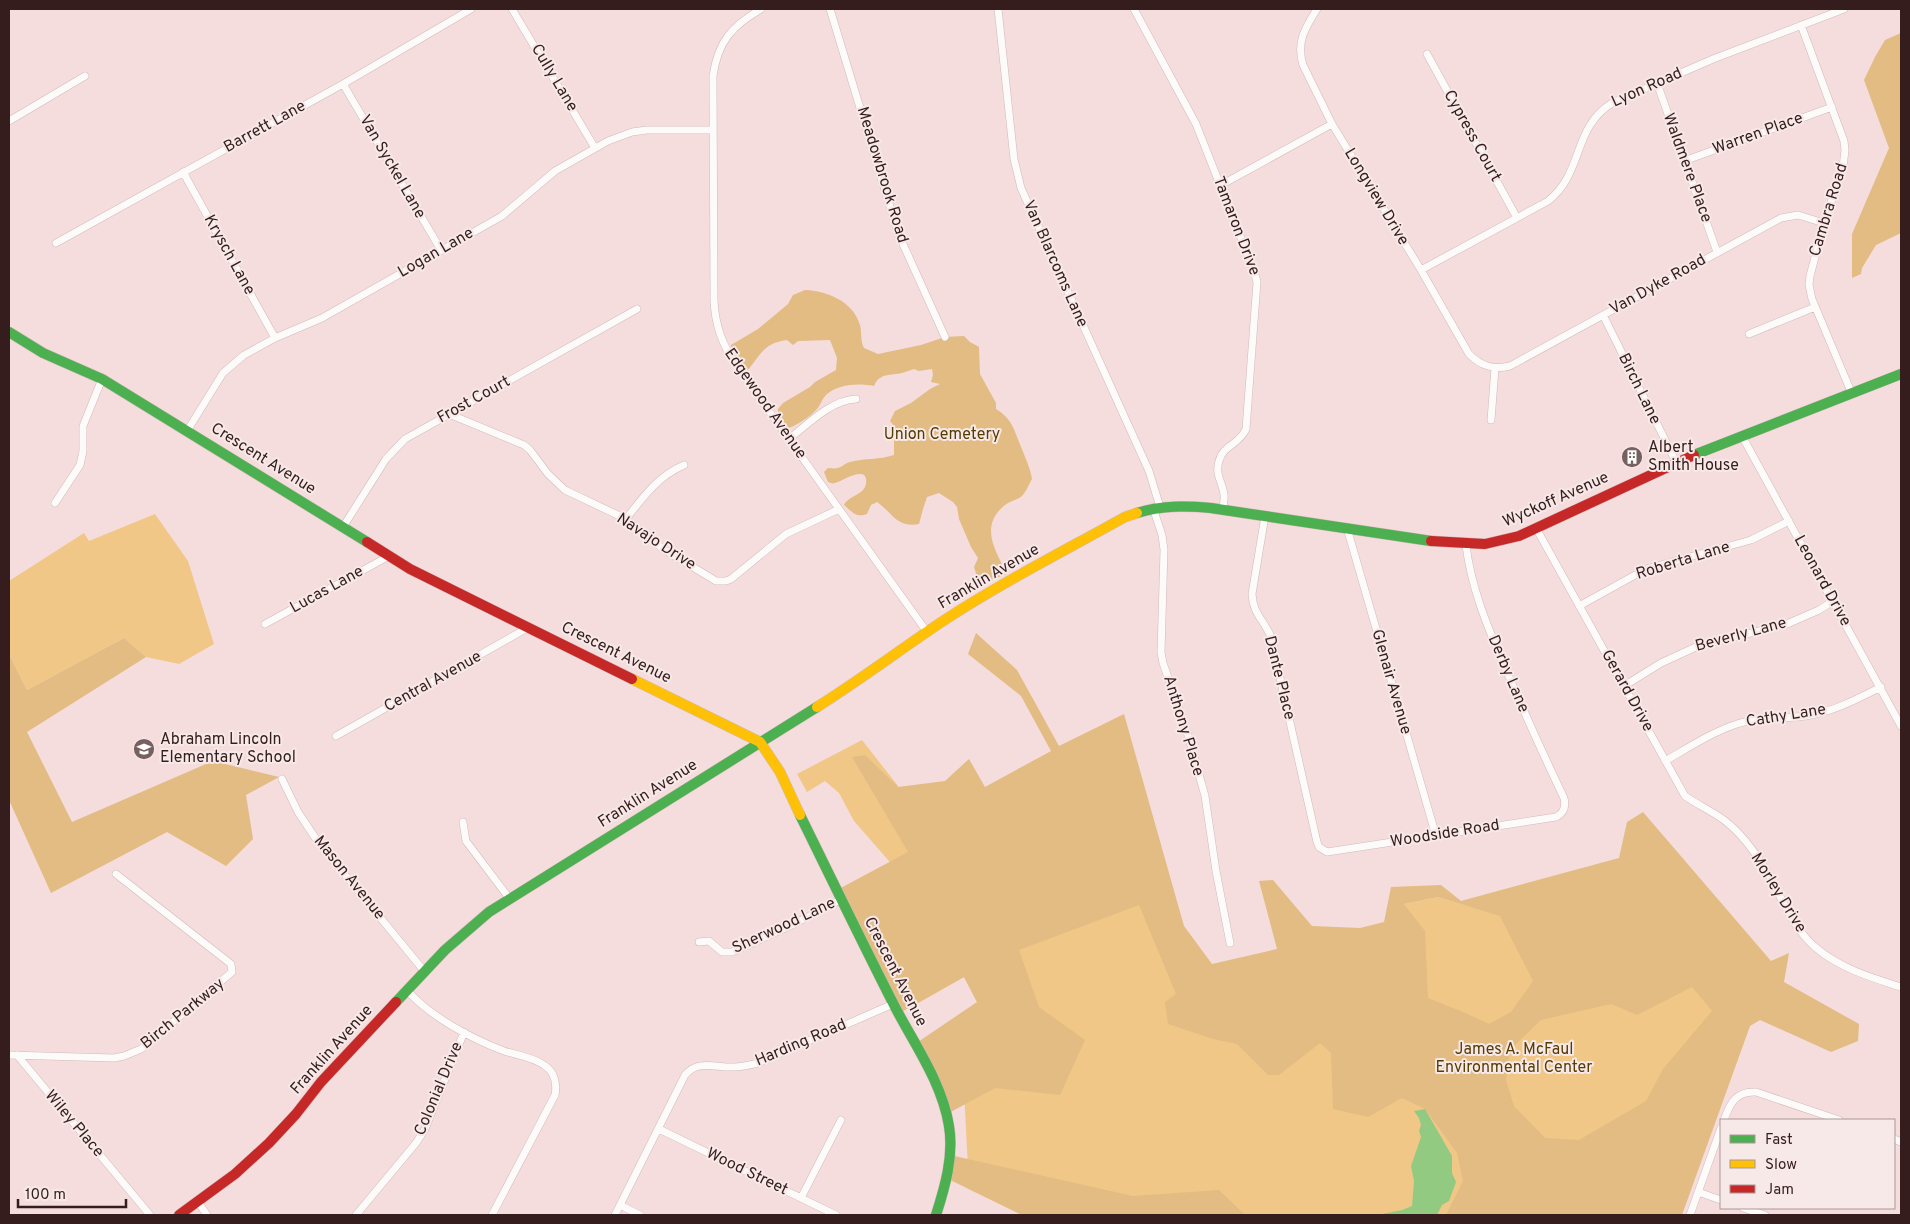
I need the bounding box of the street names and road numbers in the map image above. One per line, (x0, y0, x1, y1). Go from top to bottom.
street label: Cully Lane (526, 41, 582, 115)
street label: Lyon Road (1609, 64, 1685, 112)
street label: Cypress Court (1439, 87, 1505, 185)
street label: Barrett Lane (220, 96, 310, 158)
street label: Meadowbrook Road (852, 104, 912, 246)
street label: Warren Place (1710, 108, 1806, 160)
street label: Waldmere Place (1658, 111, 1716, 225)
street label: Van Syckel Lane (354, 112, 430, 222)
street label: Longview Drive (1339, 145, 1413, 249)
street label: Cambra Road (1805, 161, 1853, 259)
street label: Tamaron Drive (1208, 174, 1264, 278)
street label: Van Blarcoms Lane (1018, 197, 1092, 331)
street label: Krysch Lane (199, 211, 259, 299)
street label: Logan Lane (395, 223, 477, 283)
street label: Van Dyke Road (1606, 250, 1710, 320)
street label: Edgewood Avenue (719, 345, 811, 463)
street label: Birch Lane (1613, 350, 1665, 428)
street label: Frost Court (434, 372, 514, 428)
street label: Crescent Avenue (207, 419, 319, 499)
street label: Wyckoff Avenue (1500, 468, 1612, 532)
street label: Navajo Drive (613, 509, 699, 575)
street label: Leonard Drive (1789, 532, 1855, 630)
street label: Roberta Lane (1634, 537, 1732, 585)
street label: Franklin Avenue (935, 540, 1043, 614)
street label: Lucas Lane (287, 562, 367, 618)
street label: Beverly Lane (1693, 613, 1789, 657)
street label: Crescent Avenue (558, 618, 674, 688)
street label: Glenair Avenue (1366, 627, 1416, 737)
street label: Derby Lane (1483, 632, 1533, 716)
street label: Dante Place (1259, 634, 1299, 722)
street label: Gerard Drive (1596, 646, 1658, 736)
street label: Central Avenue (381, 647, 485, 717)
street label: Anthony Place (1158, 673, 1208, 779)
street label: Cathy Lane (1744, 700, 1828, 732)
street label: Franklin Avenue (594, 755, 702, 833)
street label: Woodside Road (1389, 815, 1501, 853)
street label: Mason Avenue (309, 832, 389, 924)
street label: Morley Drive (1746, 849, 1810, 937)
street label: Sherwood Lane (729, 893, 839, 959)
street label: Crescent Avenue (859, 914, 931, 1030)
street label: Birch Parkway (137, 974, 229, 1054)
street label: Franklin Avenue (287, 1001, 377, 1099)
street label: Harding Road (752, 1015, 850, 1071)
street label: Colonial Drive (410, 1039, 468, 1139)
street label: Wiley Place (40, 1086, 108, 1162)
street label: Wood Street (703, 1144, 791, 1200)

